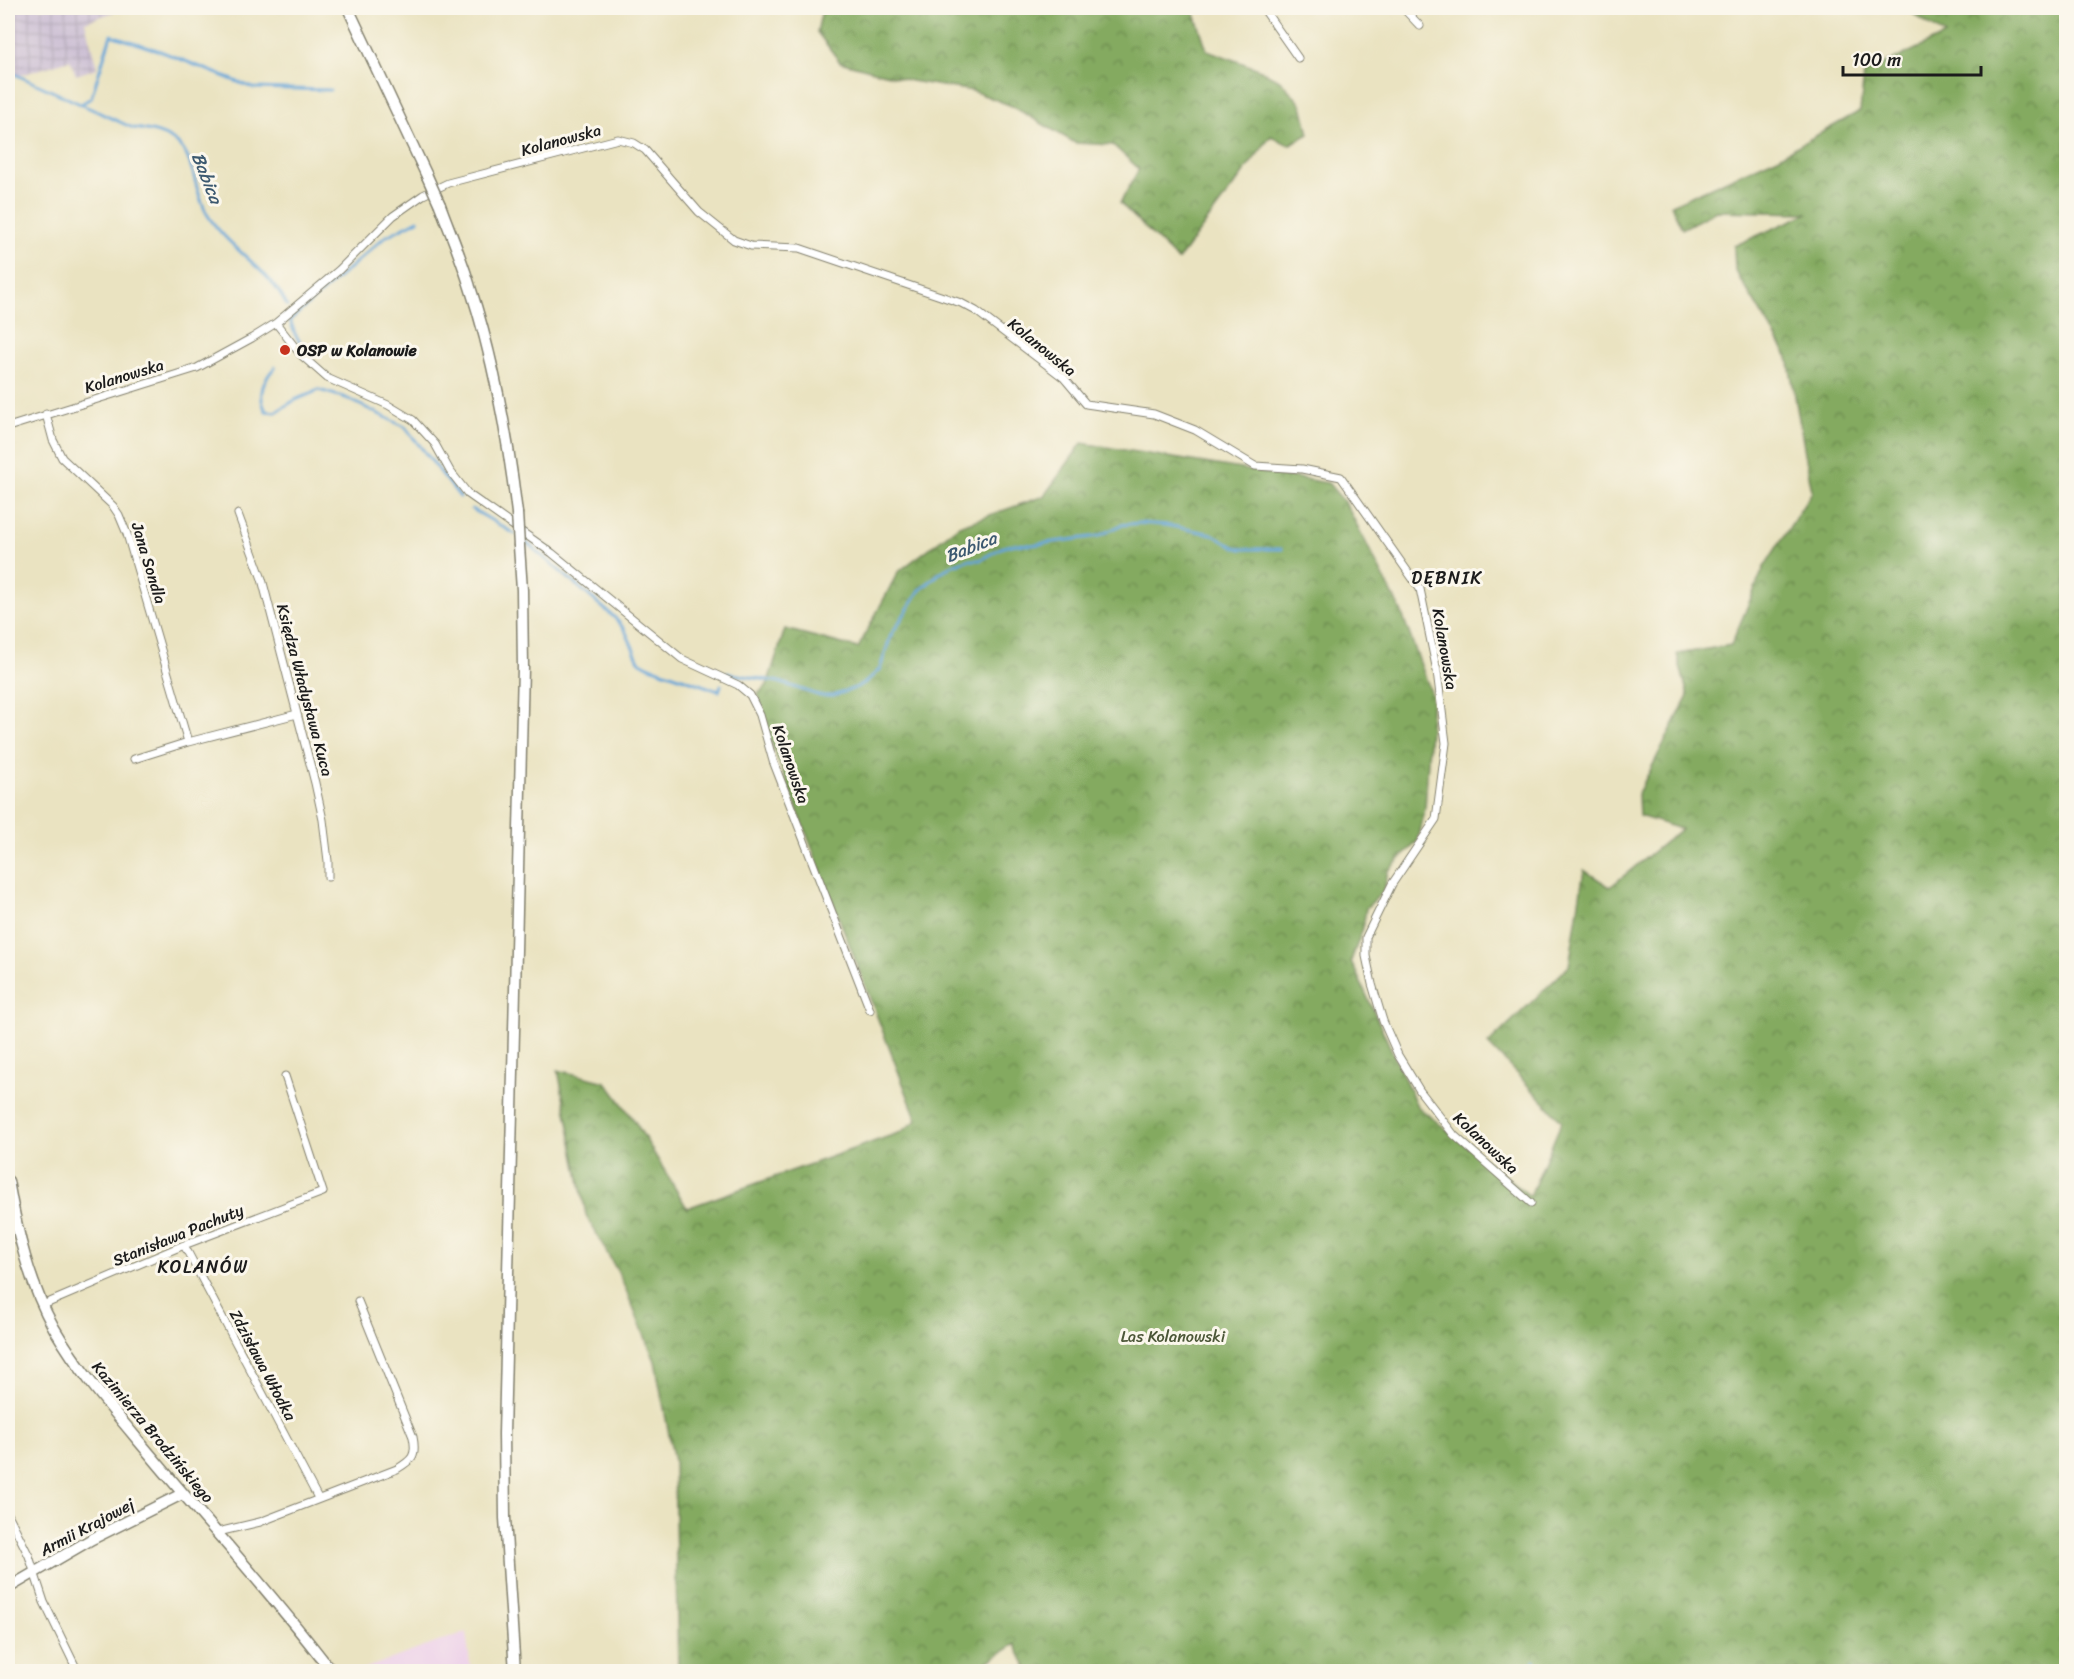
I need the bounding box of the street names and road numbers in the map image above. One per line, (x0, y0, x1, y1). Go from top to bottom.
street label: Kolanowska (518, 115, 604, 165)
street label: Kolanowska (1001, 310, 1083, 384)
street label: Kolanowska (81, 350, 167, 402)
street label: Jana Sondla (123, 518, 175, 607)
street label: Księdza Władysława Kuca (268, 600, 342, 780)
street label: Kolanowska (1424, 606, 1466, 692)
street label: Kolanowska (764, 721, 818, 807)
street label: Kolanowska (1446, 1104, 1526, 1182)
street label: Stanisława Pachuty (108, 1195, 249, 1275)
street label: Zdzisława Włodka (221, 1304, 305, 1427)
street label: Kazimierza Brodzińskiego (84, 1354, 222, 1510)
street label: Armii Krajowej (33, 1489, 141, 1565)

